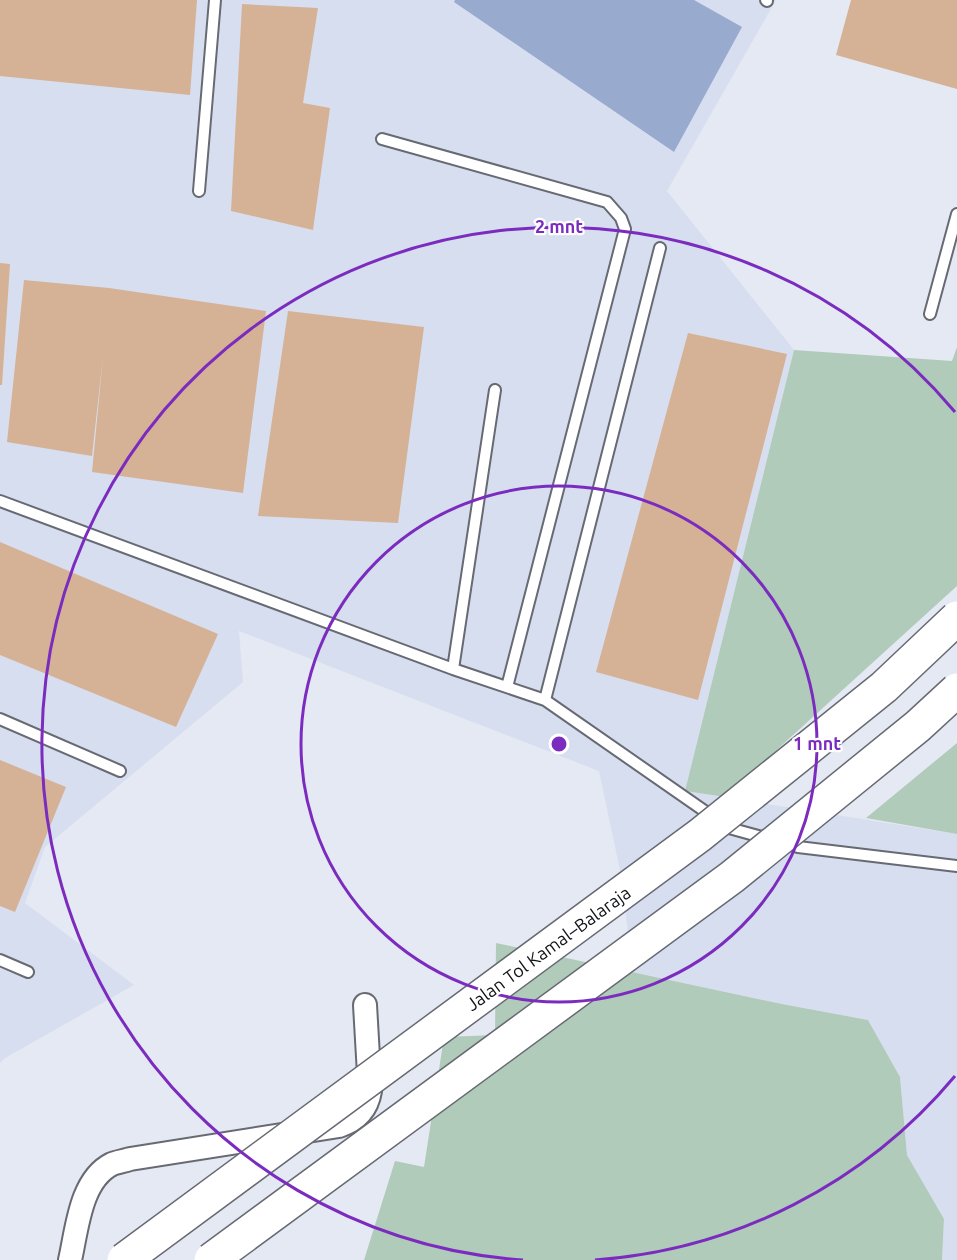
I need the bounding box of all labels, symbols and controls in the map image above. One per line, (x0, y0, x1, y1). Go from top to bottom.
text: 2 mnt (535, 216, 583, 236)
text: 1 mnt (793, 733, 841, 753)
centre of rings (549, 734, 569, 754)
street label: Jalan Tol Kamal–Balaraja (462, 882, 634, 1014)

